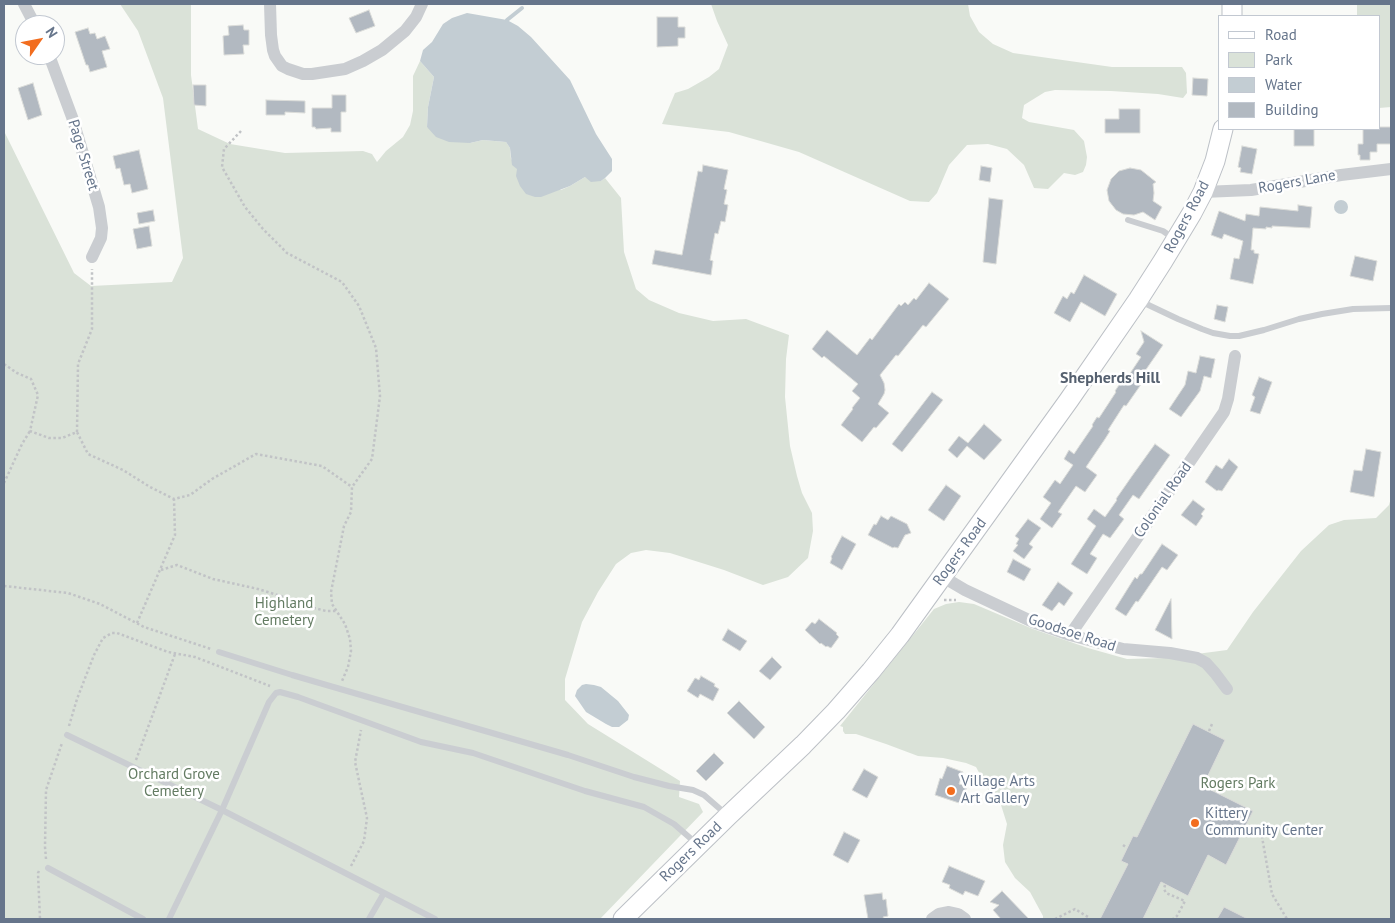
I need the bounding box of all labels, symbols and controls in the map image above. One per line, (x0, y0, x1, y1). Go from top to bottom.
north arrow (15, 15, 65, 65)
legend (1218, 15, 1380, 130)
text: N (42, 24, 62, 41)
text: Road (1265, 25, 1297, 44)
text: Park (1265, 50, 1293, 69)
text: Water (1265, 75, 1302, 94)
text: Building (1265, 100, 1319, 119)
street label: Page Street (64, 117, 102, 193)
street label: Rogers Lane (1257, 166, 1337, 198)
street label: Rogers Road (1160, 178, 1214, 256)
district label: Shepherds Hill (1060, 368, 1160, 388)
street label: Colonial Road (1130, 459, 1196, 541)
street label: Rogers Road (929, 515, 991, 589)
park label: Highland Cemetery (254, 595, 314, 630)
street label: Goodsoe Road (1026, 610, 1118, 656)
park label: Orchard Grove Cemetery (128, 766, 220, 801)
place label: Village Arts Art Gallery (961, 773, 1035, 808)
park label: Rogers Park (1201, 775, 1275, 793)
marker: Village Arts Art Gallery (945, 785, 957, 797)
place label: Kittery Community Center (1205, 805, 1323, 840)
marker: Kittery Community Center (1189, 817, 1201, 829)
street label: Rogers Road (656, 818, 726, 886)

